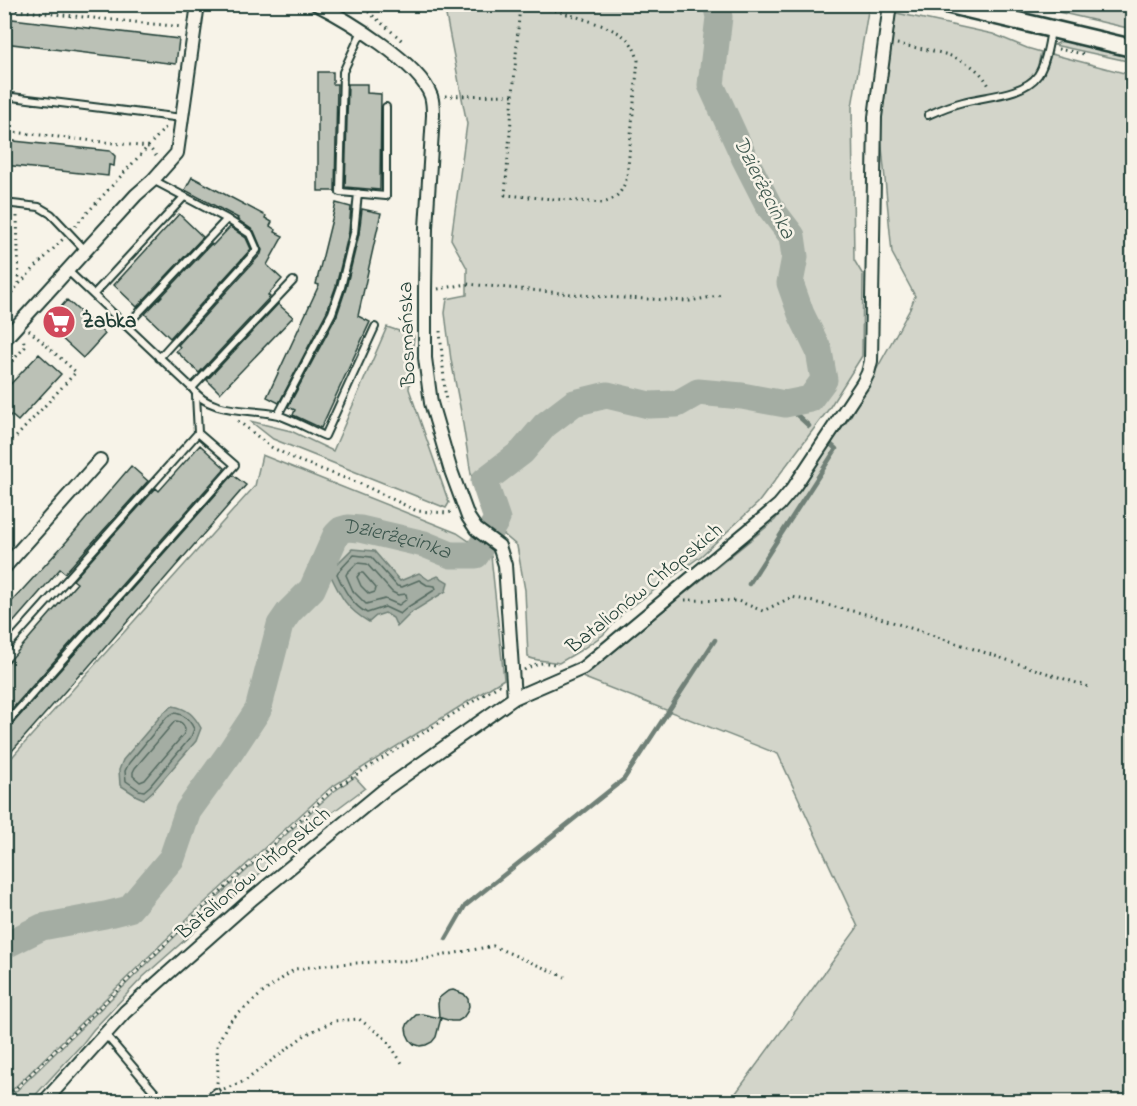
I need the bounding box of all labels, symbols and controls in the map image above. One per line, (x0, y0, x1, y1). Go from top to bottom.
water label: Dzierżęcinka (724, 131, 803, 246)
street label: Bosmańska (391, 281, 425, 388)
supermarket icon: Żabka (41, 304, 77, 340)
place label: Żabka (82, 307, 136, 337)
water label: Dzierżęcinka (341, 512, 457, 570)
street label: Batalionów Chłopskich (559, 516, 730, 662)
street label: Batalionów Chłopskich (169, 800, 338, 948)

